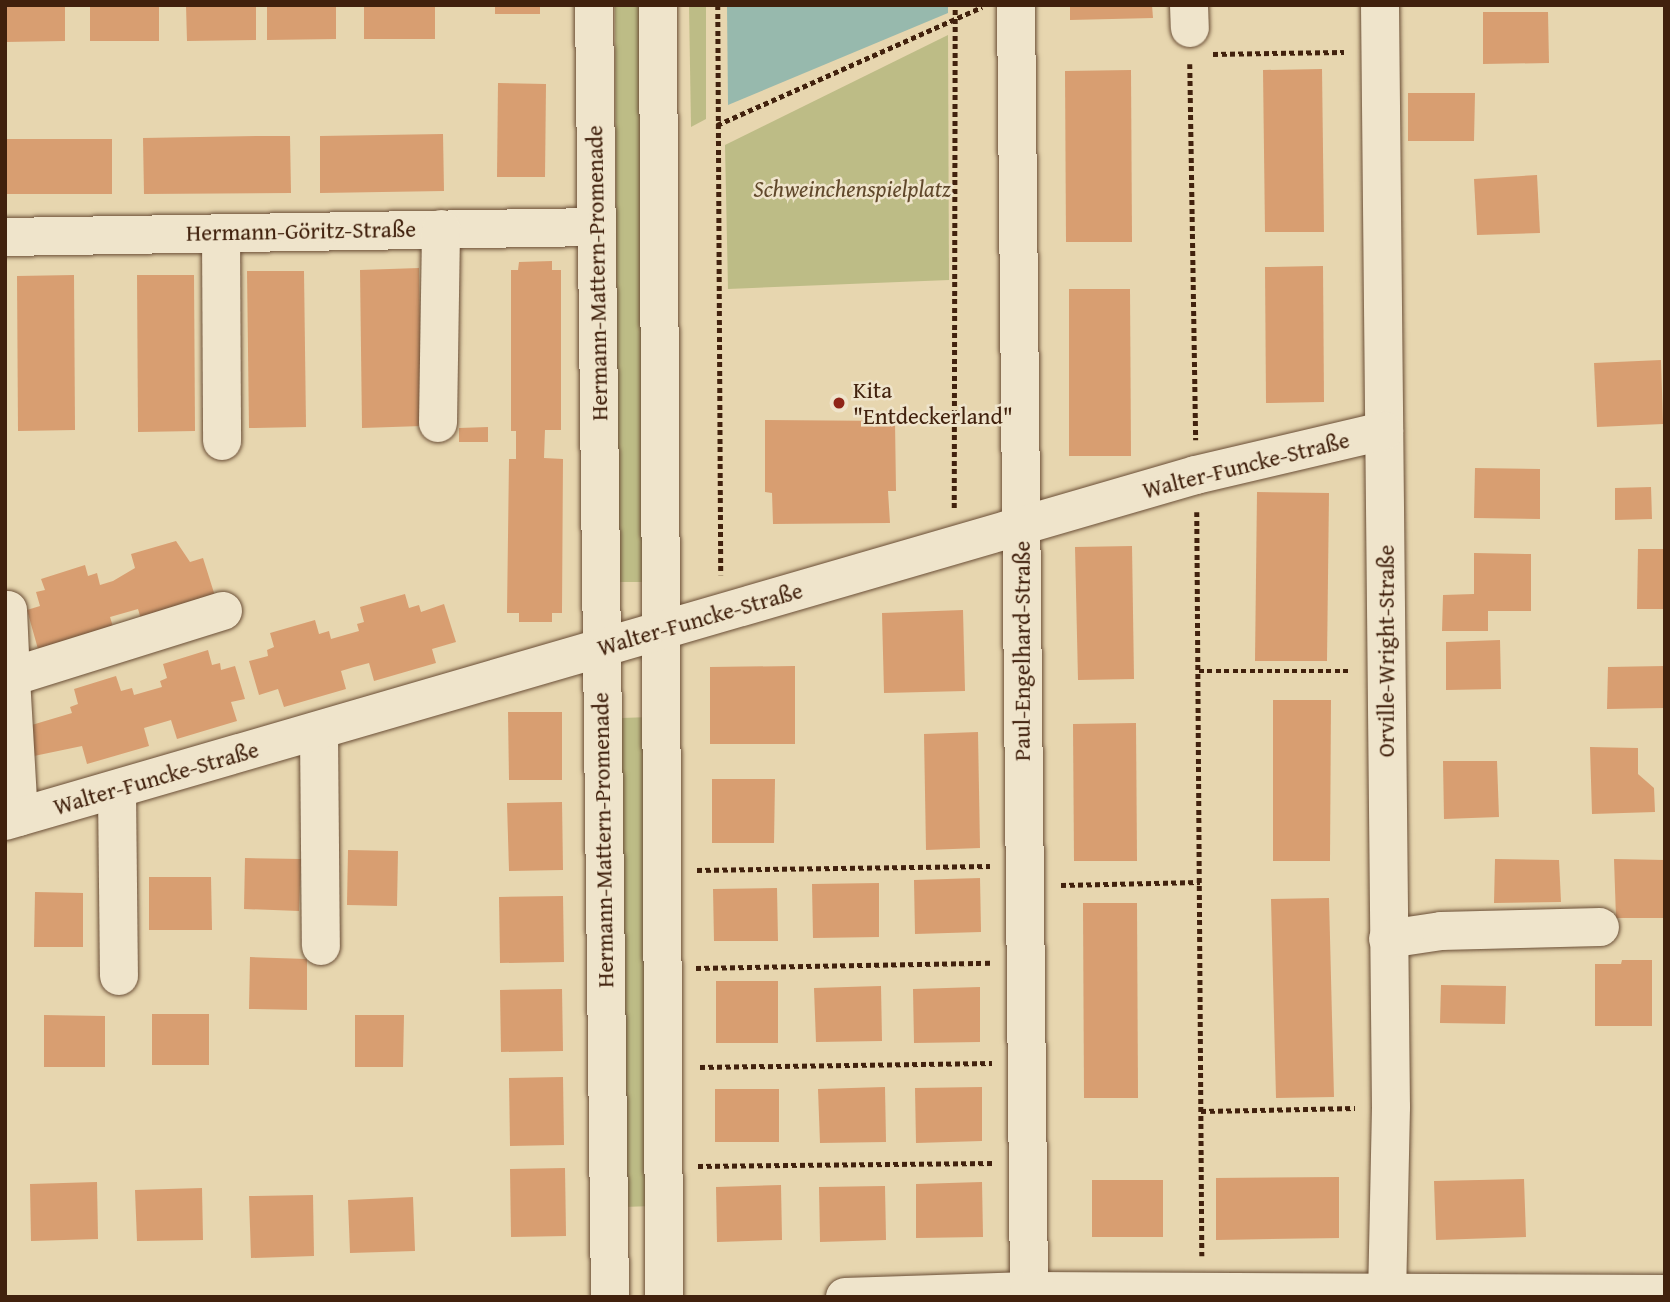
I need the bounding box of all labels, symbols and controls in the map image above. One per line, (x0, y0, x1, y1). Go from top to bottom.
street label: Hermann-Mattern-Promenade (581, 125, 613, 421)
park label: Schweinchenspielplatz (753, 175, 951, 203)
street label: Hermann-Göritz-Straße (186, 215, 416, 247)
place label: Kita "Entdeckerland" (853, 376, 1013, 430)
marker: Kita "Entdeckerland" (831, 395, 847, 411)
street label: Walter-Funcke-Straße (1140, 426, 1352, 504)
street label: Paul-Engelhard-Straße (1008, 541, 1036, 761)
street label: Orville-Wright-Straße (1372, 545, 1400, 757)
street label: Walter-Funcke-Straße (594, 576, 806, 662)
street label: Hermann-Mattern-Promenade (587, 692, 619, 988)
street label: Walter-Funcke-Straße (50, 735, 262, 821)

